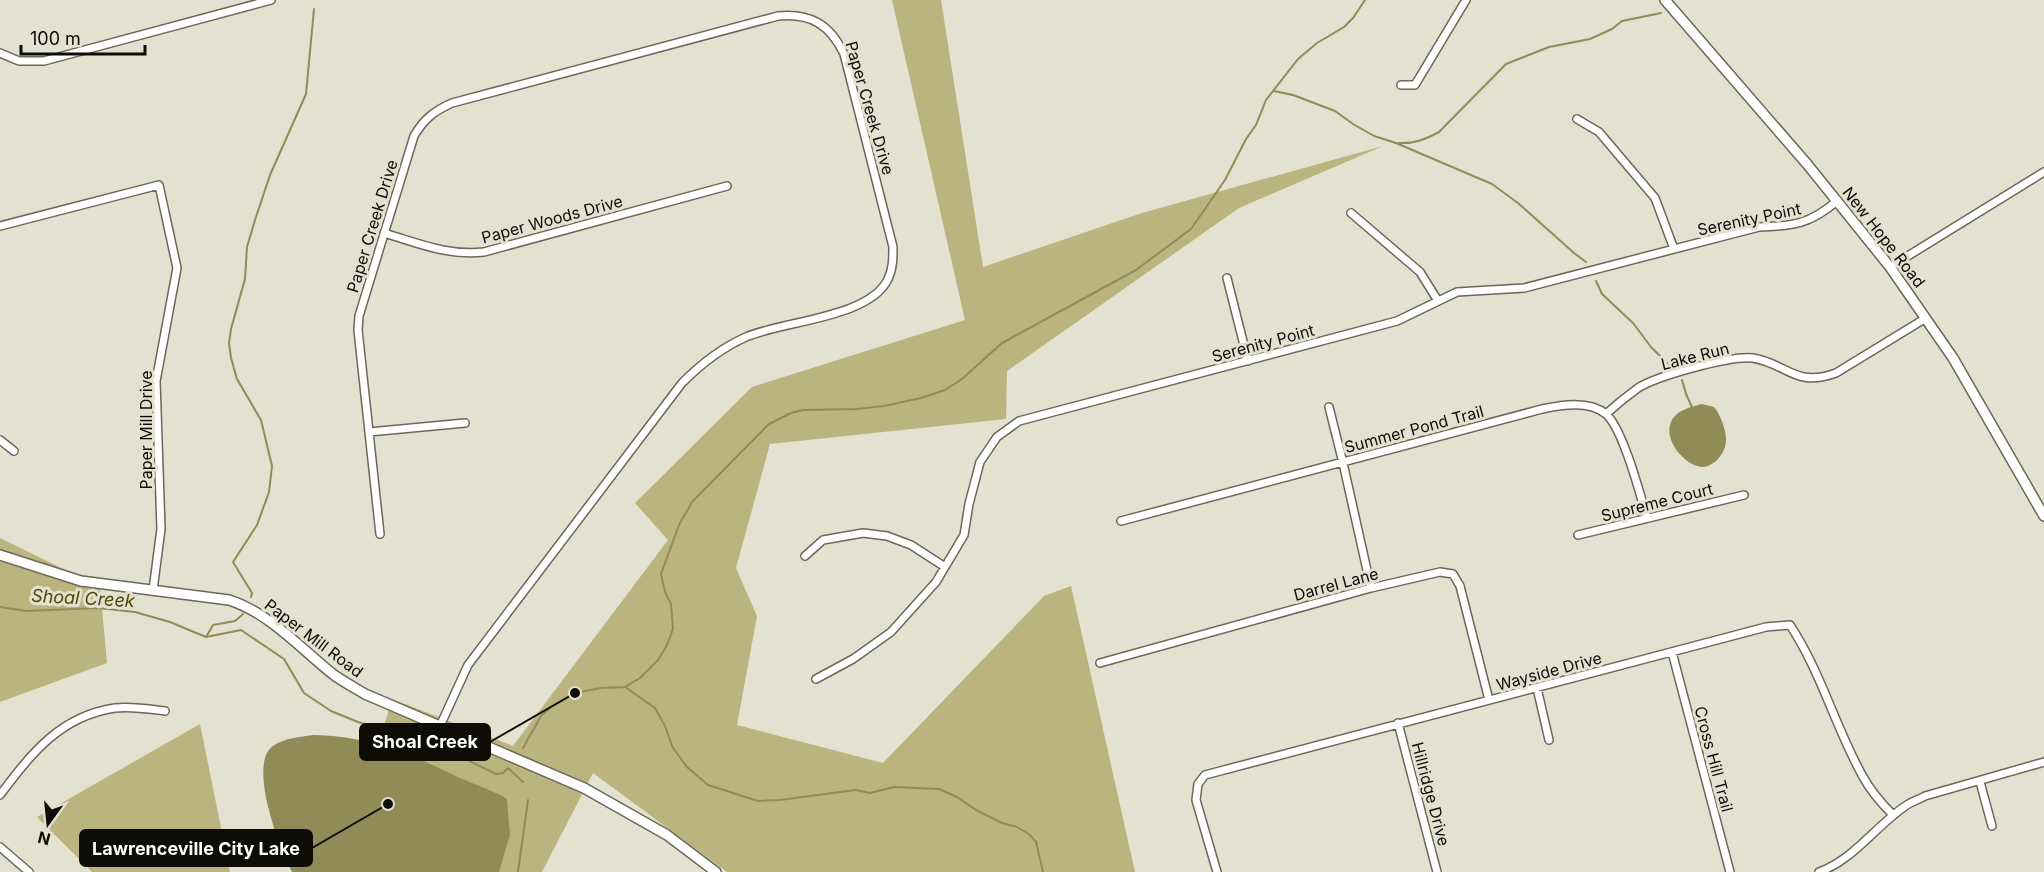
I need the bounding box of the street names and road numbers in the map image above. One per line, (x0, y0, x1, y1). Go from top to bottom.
street label: Paper Creek Drive (841, 39, 899, 177)
street label: Paper Creek Drive (342, 157, 402, 295)
street label: New Hope Road (1838, 183, 1930, 291)
street label: Paper Woods Drive (479, 191, 625, 247)
street label: Serenity Point (1695, 198, 1803, 240)
street label: Serenity Point (1210, 320, 1316, 366)
street label: Lake Run (1659, 338, 1731, 374)
street label: Paper Mill Drive (136, 370, 156, 490)
street label: Summer Pond Trail (1342, 401, 1486, 457)
street label: Supreme Court (1599, 478, 1715, 526)
street label: Darrel Lane (1291, 563, 1381, 605)
street label: Paper Mill Road (261, 594, 367, 682)
street label: Wayside Drive (1494, 647, 1604, 695)
street label: Cross Hill Trail (1690, 704, 1738, 814)
street label: Hillridge Drive (1408, 740, 1454, 848)

